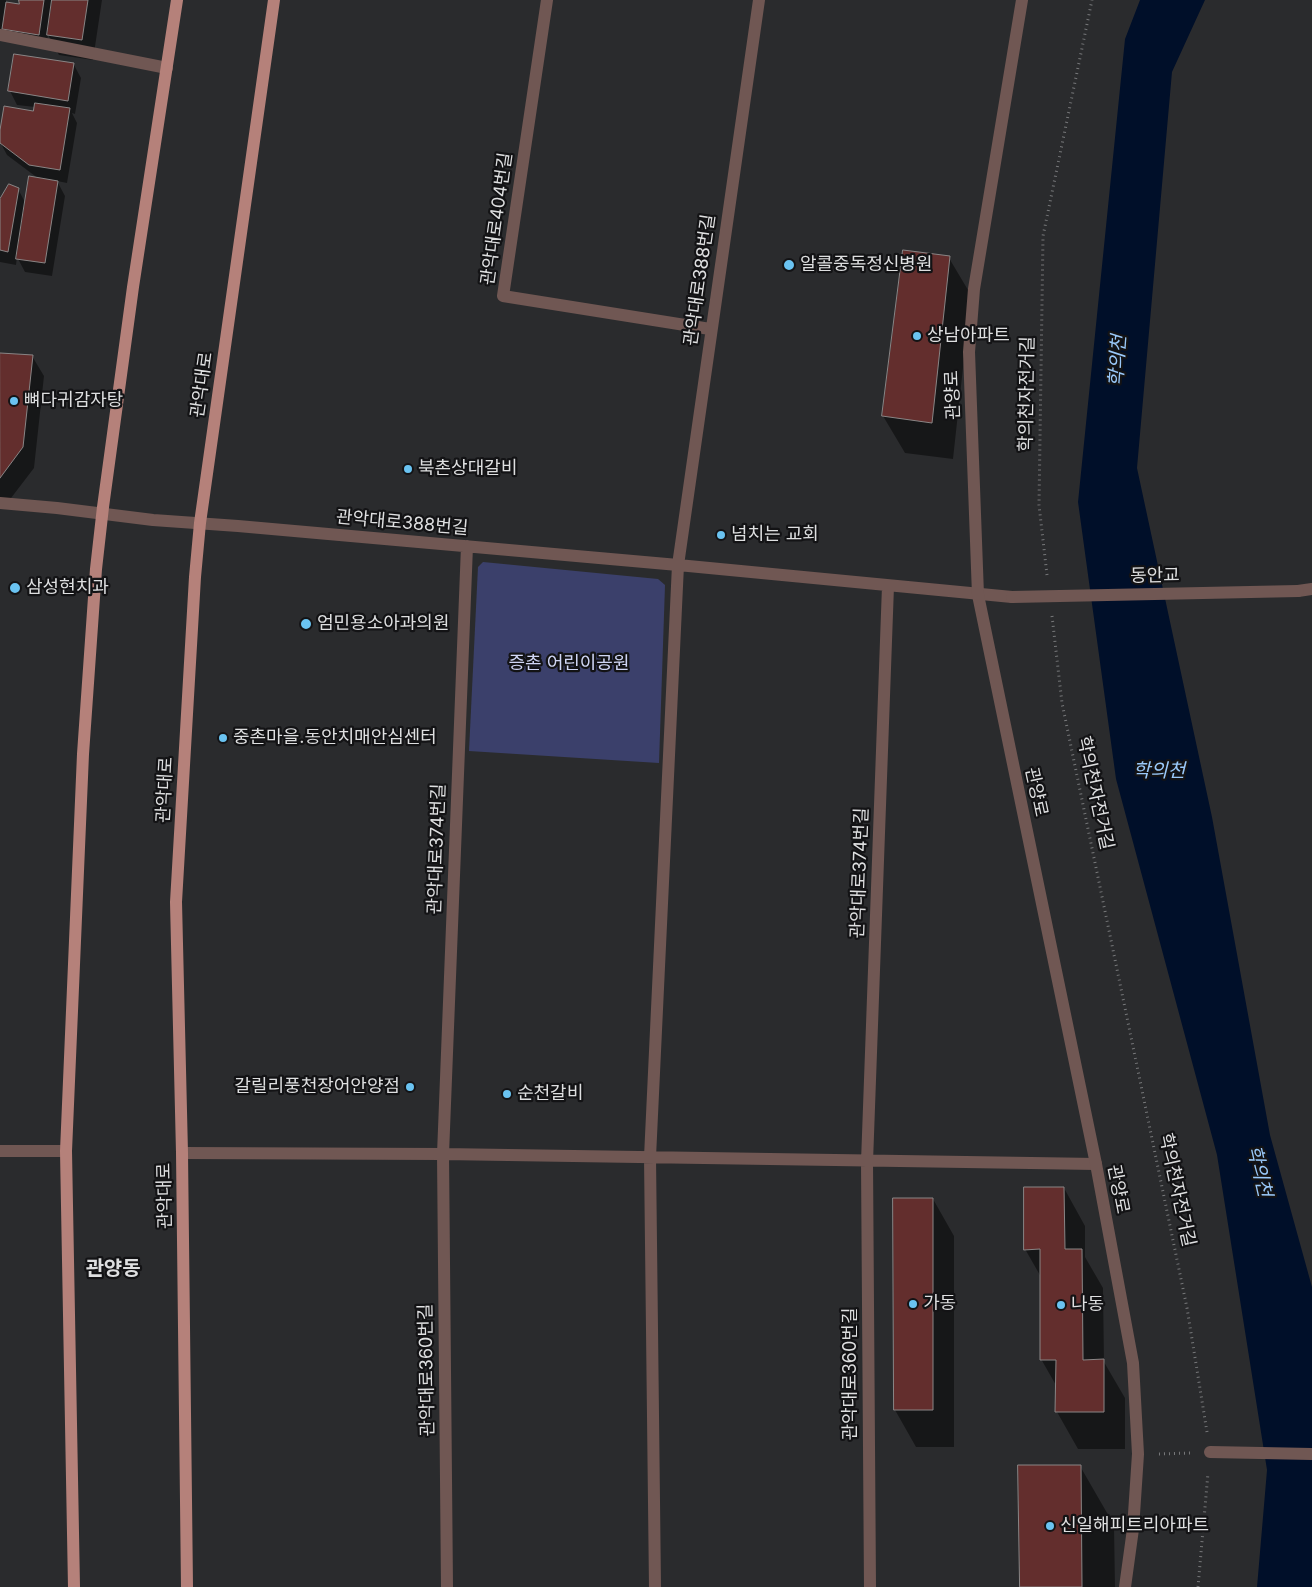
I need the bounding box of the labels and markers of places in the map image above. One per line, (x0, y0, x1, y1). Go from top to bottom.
place label: 알콜중독정신병원 (800, 254, 932, 276)
marker: 알콜중독정신병원 (782, 258, 796, 272)
place label: 상남아파트 (927, 325, 1010, 347)
marker: 상남아파트 (911, 330, 923, 342)
place label: 뼈다귀감자탕 (24, 390, 123, 412)
marker: 뼈다귀감자탕 (8, 395, 20, 407)
place label: 북촌상대갈비 (418, 458, 517, 480)
marker: 북촌상대갈비 (402, 463, 414, 475)
place label: 넘치는 교회 (731, 524, 819, 546)
marker: 넘치는 교회 (715, 529, 727, 541)
place label: 삼성현치과 (26, 577, 109, 599)
marker: 삼성현치과 (8, 581, 22, 595)
place label: 엄민용소아과의원 (317, 613, 449, 635)
marker: 엄민용소아과의원 (299, 617, 313, 631)
place label: 중촌마을.동안치매안심센터 (233, 727, 437, 749)
marker: 중촌마을.동안치매안심센터 (217, 732, 229, 744)
place label: 갈릴리풍천장어안양점 (234, 1076, 400, 1098)
marker: 갈릴리풍천장어안양점 (404, 1081, 416, 1093)
place label: 순천갈비 (517, 1083, 583, 1105)
marker: 순천갈비 (501, 1088, 513, 1100)
place label: 가동 (923, 1293, 956, 1315)
place label: 나동 (1071, 1294, 1104, 1316)
marker: 가동 (907, 1298, 919, 1310)
marker: 나동 (1055, 1299, 1067, 1311)
place label: 신일해피트리아파트 (1060, 1515, 1209, 1537)
marker: 신일해피트리아파트 (1044, 1520, 1056, 1532)

